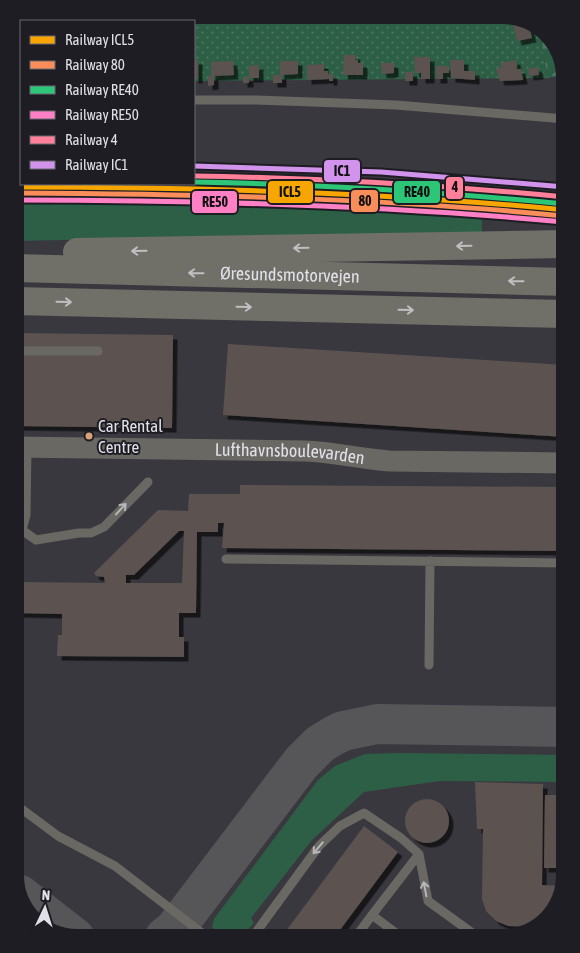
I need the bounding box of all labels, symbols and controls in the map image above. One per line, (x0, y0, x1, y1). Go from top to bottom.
legend (20, 20, 195, 185)
text: Railway ICL5 (65, 31, 134, 48)
text: Railway 80 (65, 56, 125, 73)
text: Railway RE40 (65, 81, 139, 98)
text: Railway RE50 (65, 106, 139, 123)
text: Railway 4 (65, 131, 118, 148)
text: Railway IC1 (65, 156, 128, 173)
line badge: IC1 (323, 159, 361, 183)
text: IC1 (334, 163, 351, 179)
line badge: 4 (445, 176, 464, 200)
text: 4 (451, 179, 459, 195)
line badge: ICL5 (267, 180, 314, 204)
line badge: RE40 (393, 180, 441, 204)
text: ICL5 (279, 184, 301, 200)
text: RE40 (404, 184, 430, 200)
line badge: 80 (350, 189, 379, 213)
line badge: RE50 (191, 190, 238, 214)
text: 80 (358, 193, 372, 209)
text: RE50 (202, 194, 228, 210)
one-way arrow (456, 241, 472, 251)
one-way arrow (294, 244, 310, 253)
one-way arrow (131, 246, 148, 256)
street label: Øresundsmotorvejen (220, 262, 360, 287)
one-way arrow (189, 268, 205, 277)
one-way arrow (509, 276, 525, 285)
one-way arrow (56, 298, 72, 307)
one-way arrow (236, 302, 252, 311)
one-way arrow (398, 306, 414, 315)
place label: Car Rental Centre (98, 416, 163, 457)
marker: Car Rental Centre (84, 431, 94, 441)
street label: Lufthavnsboulevarden (215, 439, 366, 468)
one-way arrow (115, 503, 127, 516)
one-way arrow (312, 842, 324, 855)
one-way arrow (420, 881, 430, 897)
north arrow (20, 883, 70, 933)
text: N (41, 887, 51, 903)

